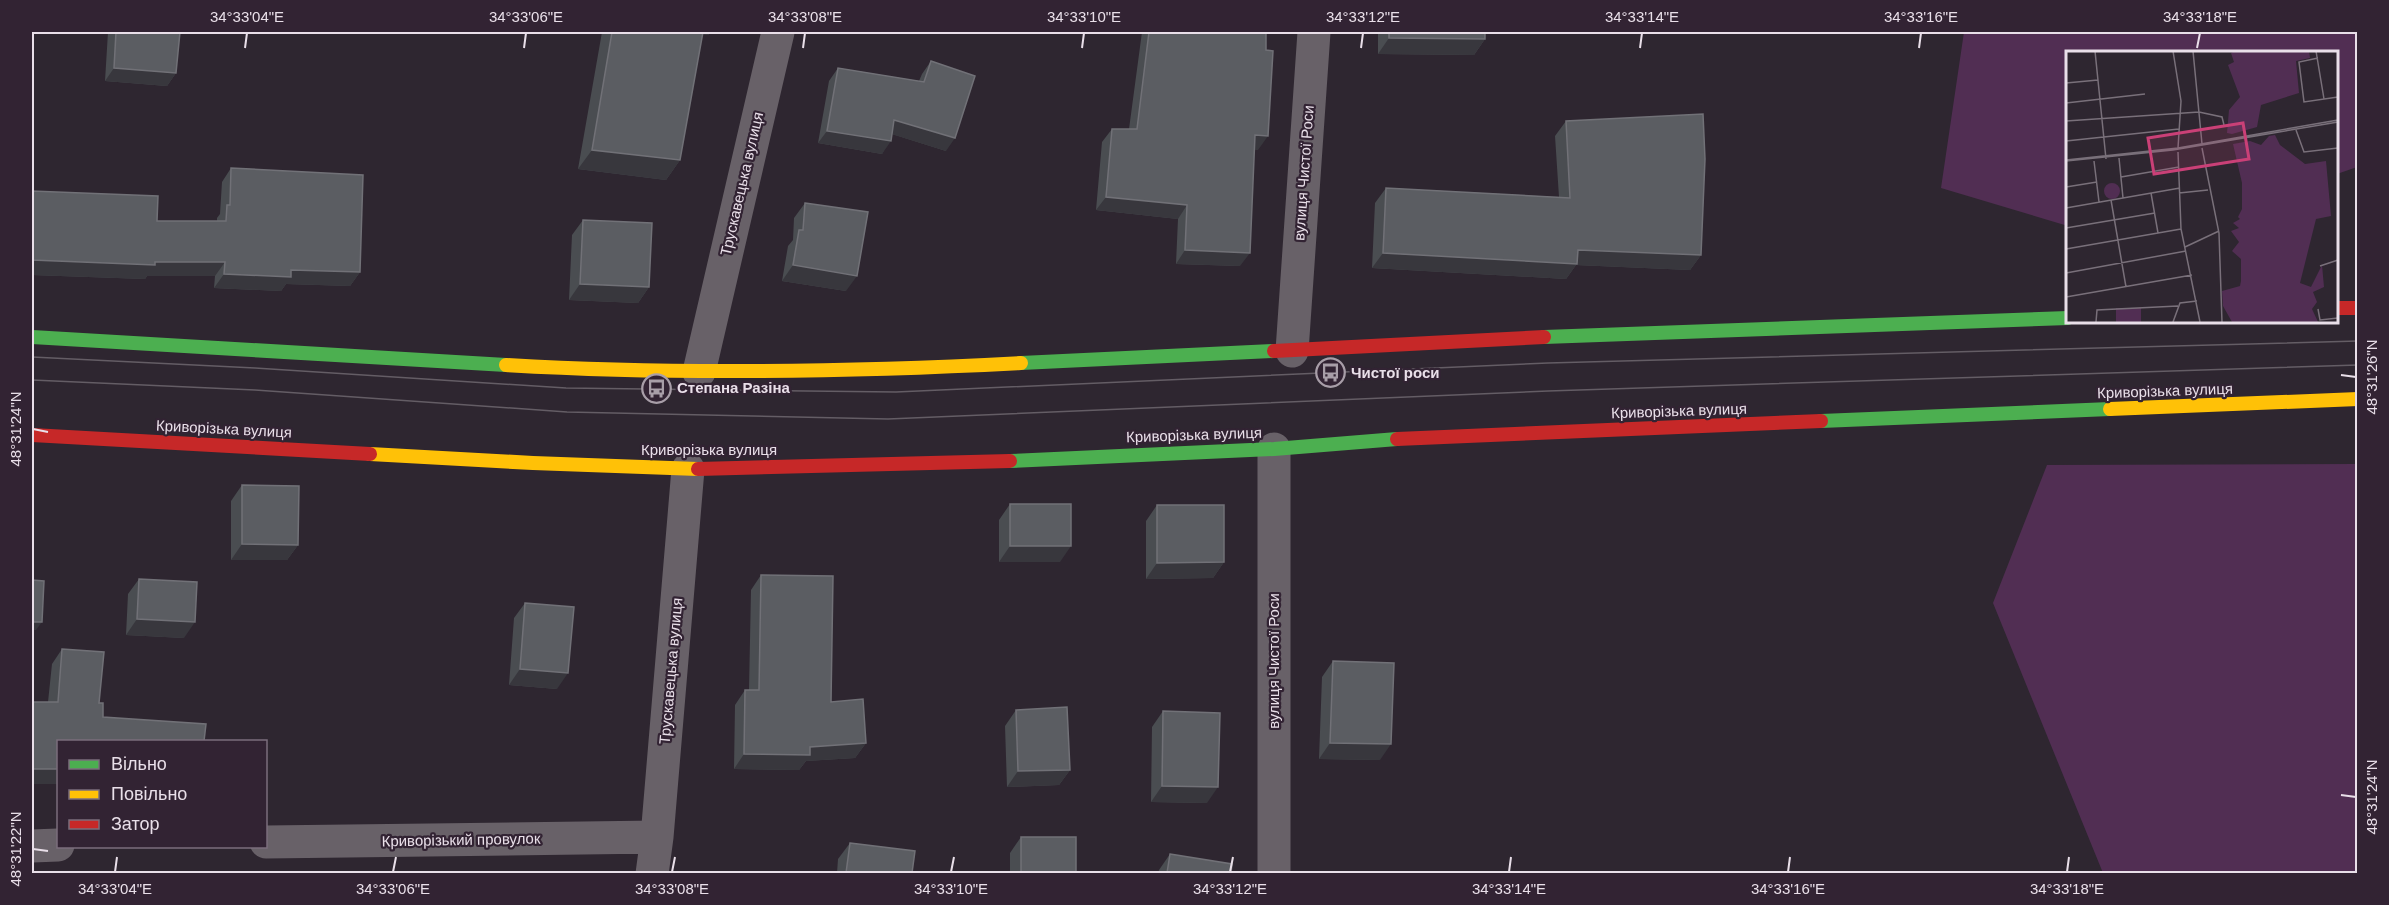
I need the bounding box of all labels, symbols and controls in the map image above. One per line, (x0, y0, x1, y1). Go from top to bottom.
text: 34°33'04"E (210, 8, 284, 25)
text: 34°33'06"E (489, 8, 563, 25)
text: 34°33'08"E (768, 8, 842, 25)
text: 34°33'10"E (1047, 8, 1121, 25)
text: 34°33'12"E (1326, 8, 1400, 25)
text: 34°33'14"E (1605, 8, 1679, 25)
text: 34°33'16"E (1884, 8, 1958, 25)
text: 34°33'18"E (2163, 8, 2237, 25)
inset map (2066, 51, 2338, 322)
street label: вулиця Чистої Роси (1290, 105, 1317, 241)
street label: Трускавецька вулиця (717, 110, 766, 257)
text: 48°31'26"N (2363, 339, 2380, 415)
bus stop icon: Чистої роси (1314, 357, 1346, 389)
place label: Чистої роси (1351, 364, 1440, 381)
bus stop icon: Степана Разіна (640, 372, 672, 404)
place label: Степана Разіна (677, 379, 791, 396)
street label: Криворізька вулиця (2097, 380, 2233, 401)
text: 48°31'24"N (7, 391, 24, 467)
street label: Криворізька вулиця (1611, 400, 1747, 421)
street label: Криворізька вулиця (156, 416, 292, 441)
street label: Криворізька вулиця (1126, 424, 1262, 445)
street label: Криворізька вулиця (641, 441, 777, 458)
street label: вулиця Чистої Роси (1265, 593, 1282, 729)
street label: Трускавецька вулиця (656, 597, 685, 745)
legend (57, 740, 267, 848)
text: Вільно (111, 754, 167, 774)
text: 48°31'24"N (2363, 759, 2380, 835)
text: Повільно (111, 784, 187, 804)
text: 48°31'22"N (7, 811, 24, 887)
text: Затор (111, 814, 160, 834)
street label: Криворізький провулок (381, 830, 541, 849)
text: 34°33'04"E (78, 880, 152, 897)
text: 34°33'06"E (356, 880, 430, 897)
text: 34°33'08"E (635, 880, 709, 897)
text: 34°33'10"E (914, 880, 988, 897)
text: 34°33'12"E (1193, 880, 1267, 897)
text: 34°33'14"E (1472, 880, 1546, 897)
text: 34°33'16"E (1751, 880, 1825, 897)
text: 34°33'18"E (2030, 880, 2104, 897)

